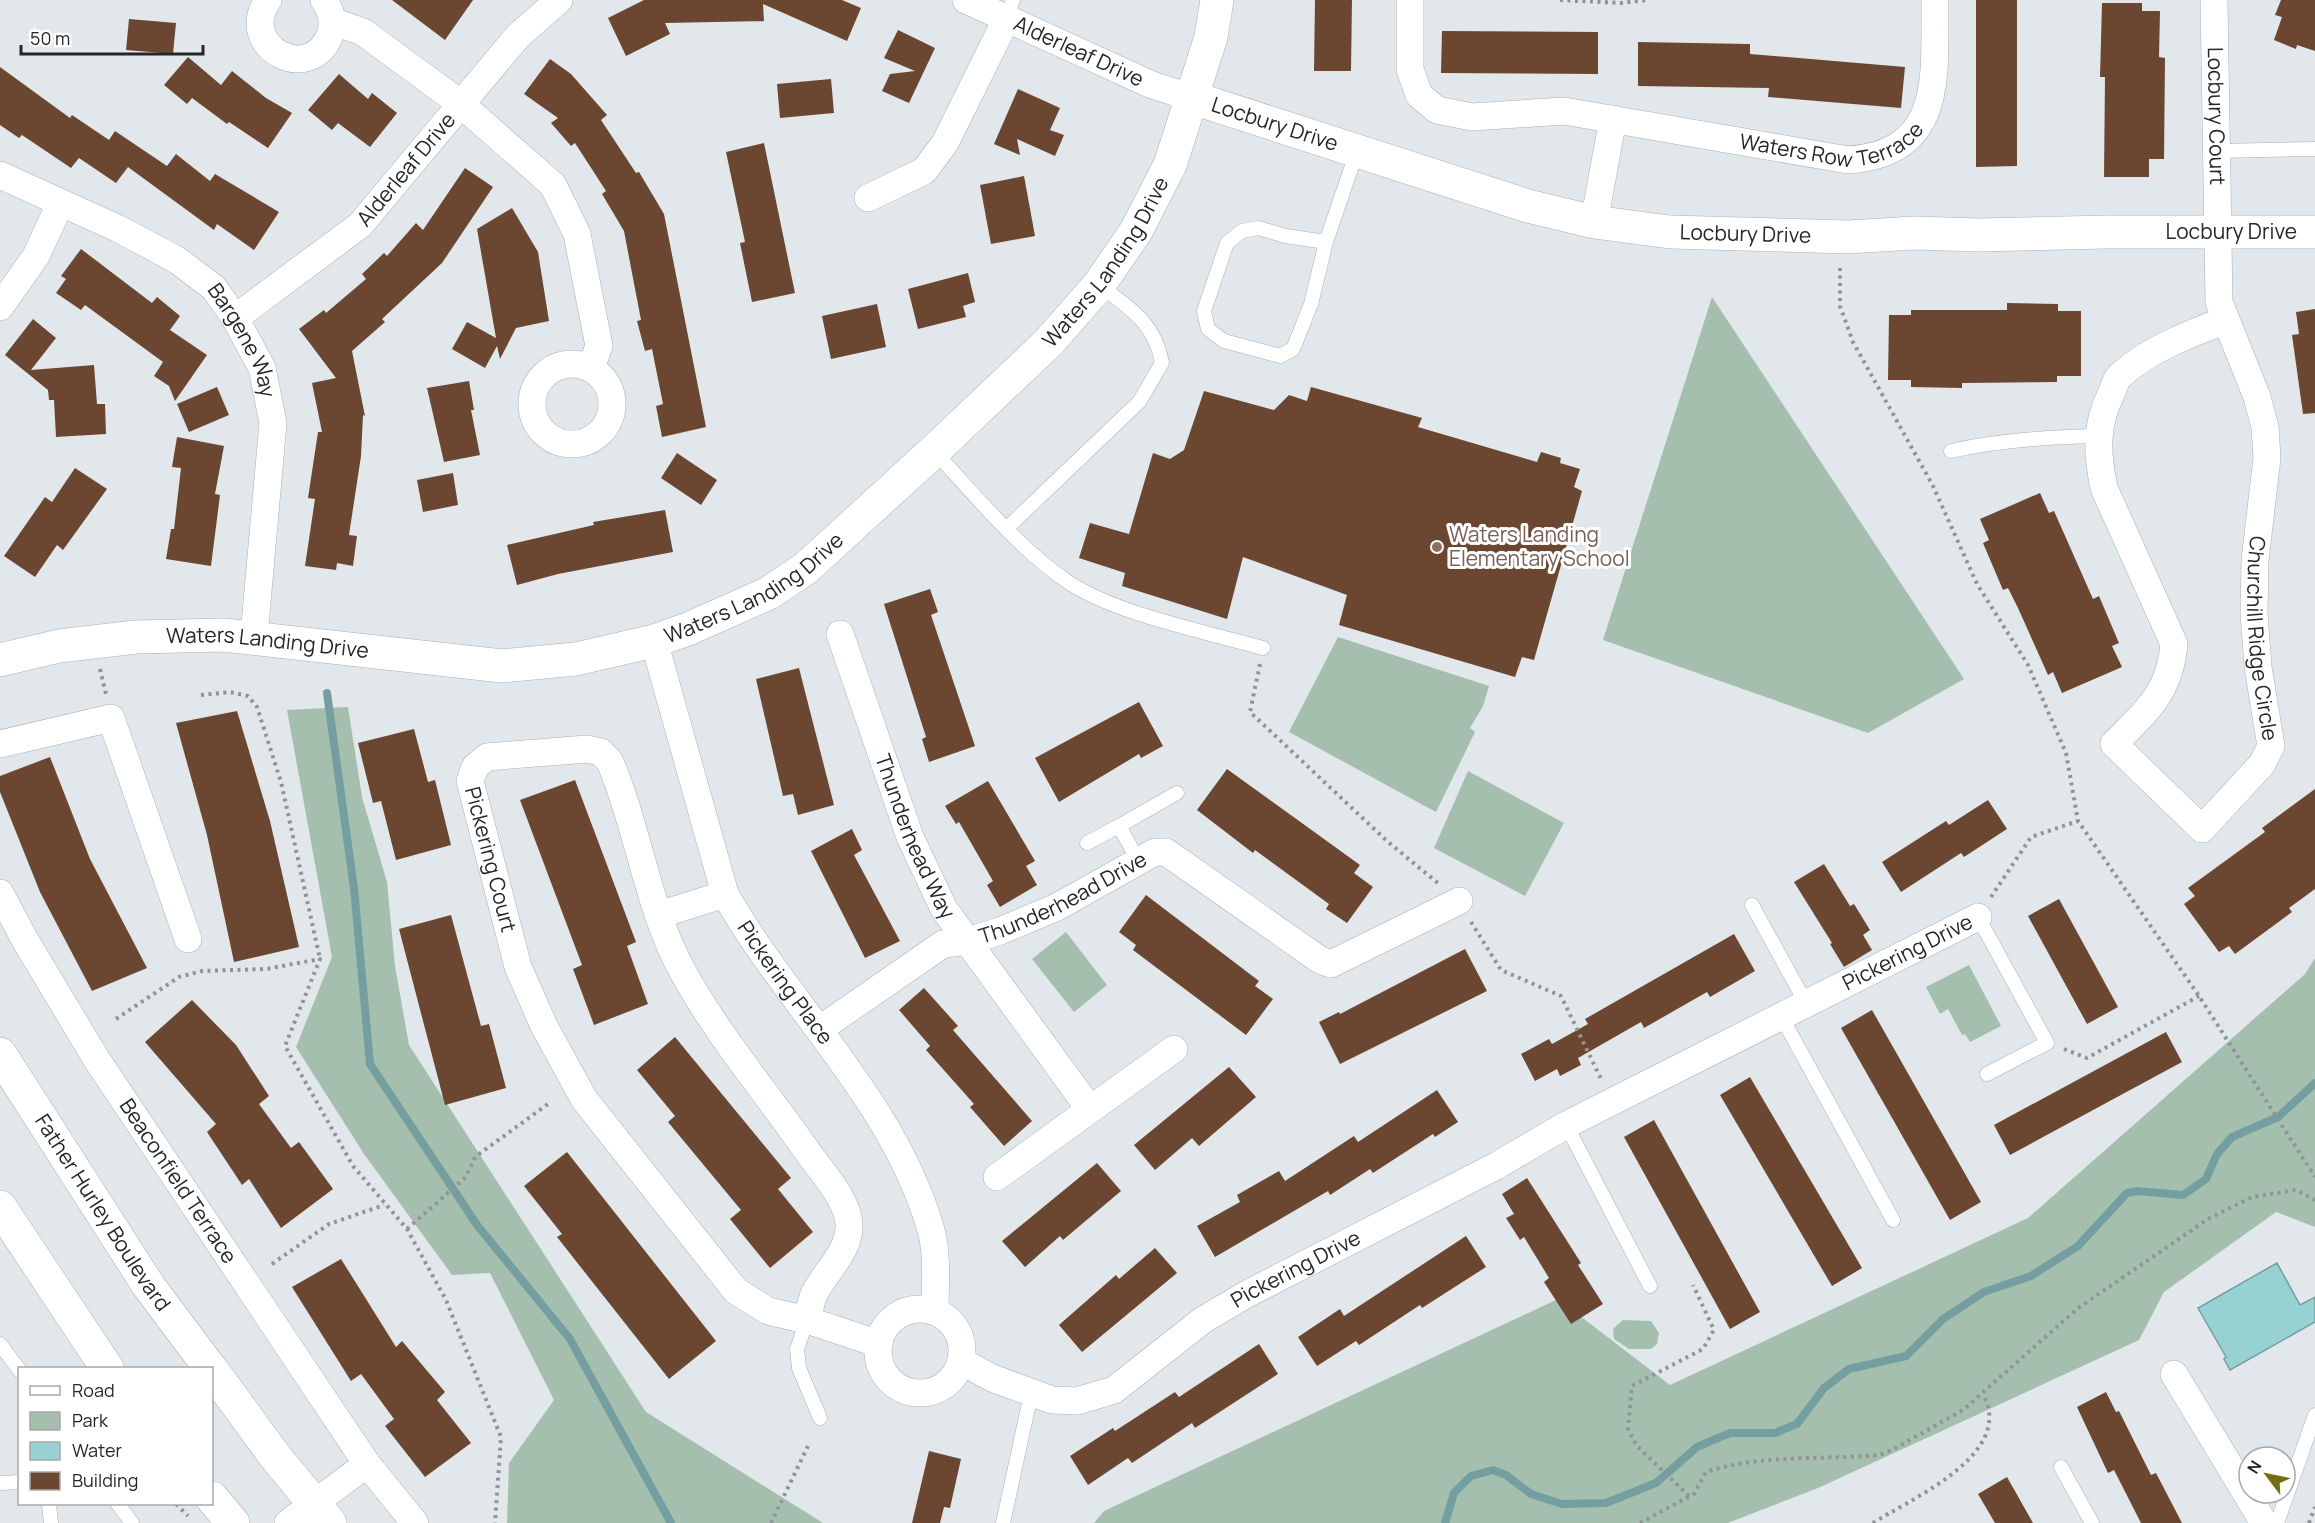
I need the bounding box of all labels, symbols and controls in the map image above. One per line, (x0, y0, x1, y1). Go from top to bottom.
street label: Alderleaf Drive (1010, 9, 1149, 92)
scale bar (21, 18, 202, 56)
text: 50 m (30, 26, 70, 50)
street label: Locbury Court (2202, 47, 2232, 185)
street label: Locbury Drive (1208, 90, 1342, 157)
street label: Alderleaf Drive (350, 106, 461, 232)
street label: Waters Row Terrace (1737, 116, 1929, 174)
street label: Waters Landing Drive (1036, 172, 1175, 353)
street label: Locbury Drive (1679, 217, 1812, 249)
street label: Locbury Drive (2165, 217, 2297, 245)
street label: Bargene Way (202, 277, 283, 400)
place label: Waters Landing Elementary School (1449, 520, 1630, 572)
street label: Waters Landing Drive (660, 526, 849, 649)
street label: Churchill Ridge Circle (2241, 535, 2285, 743)
marker: Waters Landing Elementary School (1430, 540, 1444, 554)
street label: Waters Landing Drive (166, 620, 370, 664)
street label: Thunderhead Way (869, 750, 962, 924)
street label: Pickering Court (459, 783, 523, 935)
street label: Thunderhead Drive (975, 844, 1151, 950)
street label: Pickering Drive (1837, 907, 1977, 996)
street label: Pickering Place (732, 915, 840, 1050)
street label: Beaconfield Terrace (114, 1093, 244, 1268)
street label: Father Hurley Boulevard (29, 1108, 178, 1316)
street label: Pickering Drive (1225, 1223, 1365, 1314)
legend (18, 1367, 213, 1505)
text: Road (72, 1378, 115, 1402)
text: Park (72, 1408, 109, 1432)
text: Water (72, 1438, 122, 1462)
north arrow (2237, 1445, 2297, 1505)
text: N (2242, 1456, 2267, 1478)
text: Building (72, 1468, 138, 1492)

